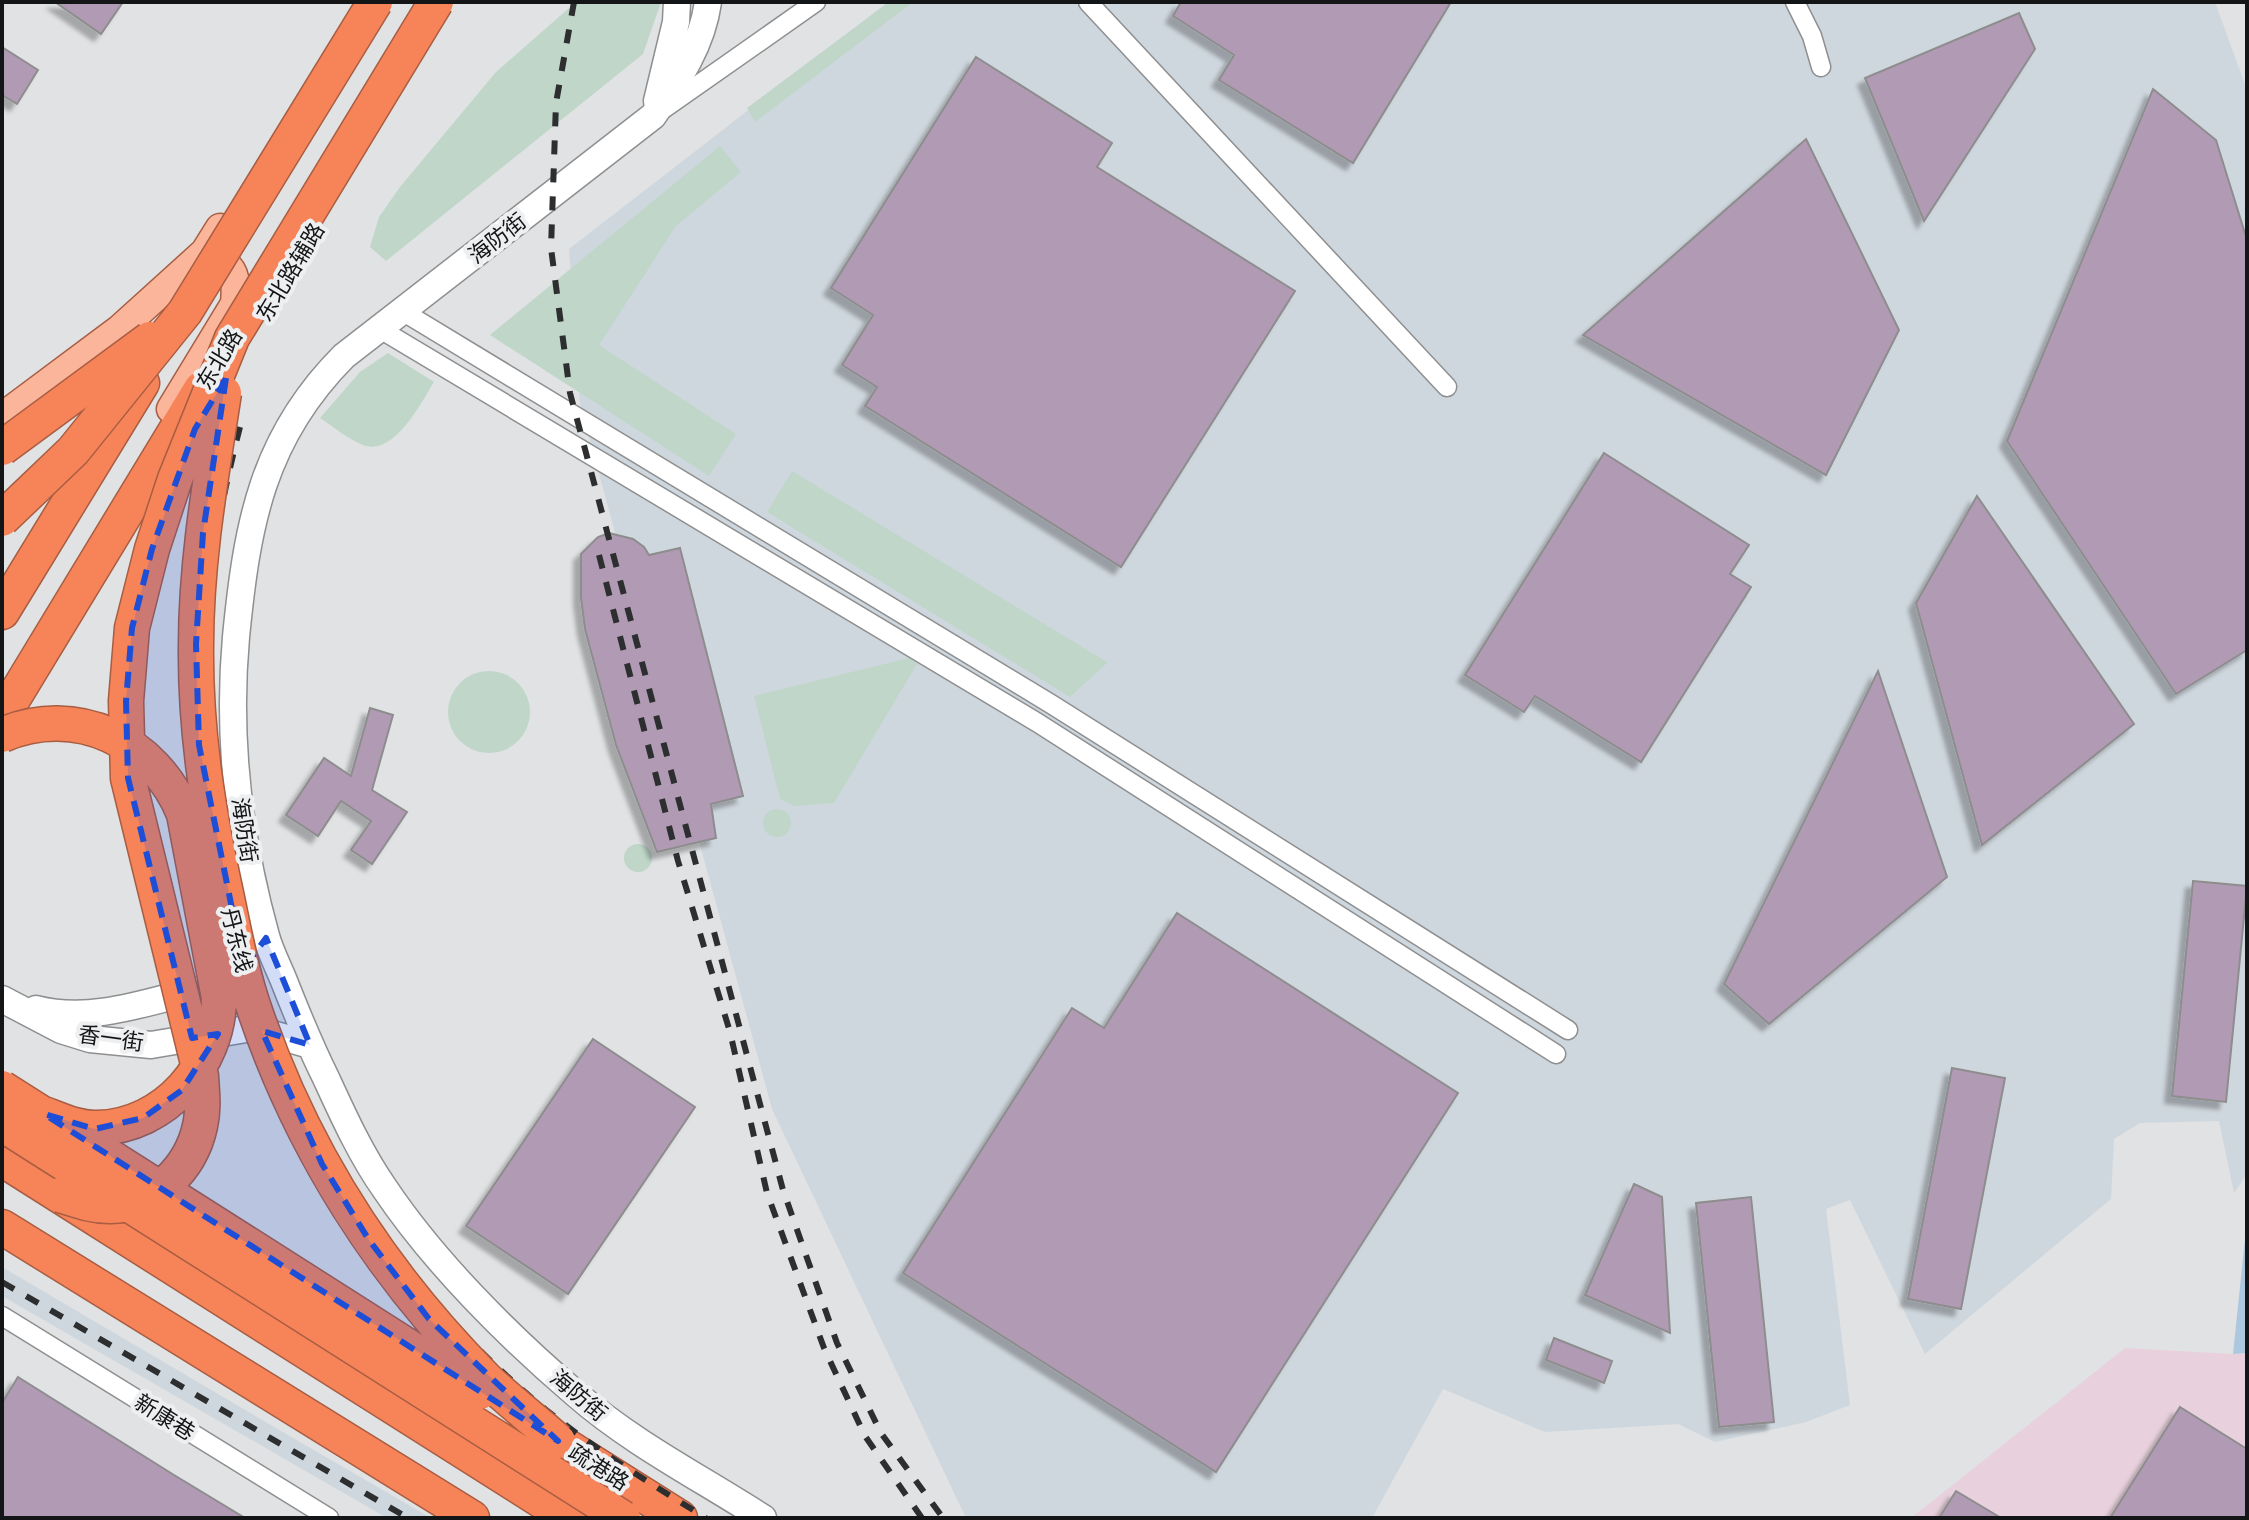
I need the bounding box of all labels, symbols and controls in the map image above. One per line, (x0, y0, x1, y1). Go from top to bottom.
street label: 海防街 (463, 207, 531, 269)
street label: 东北路辅路 (251, 218, 329, 326)
street label: 东北路 (191, 324, 247, 394)
street label: 海防街 (227, 795, 263, 865)
street label: 丹东线 (216, 905, 258, 975)
street label: 香一街 (77, 1021, 145, 1055)
street label: 海防街 (545, 1364, 613, 1426)
street label: 新康巷 (130, 1388, 200, 1446)
street label: 疏港路 (564, 1438, 634, 1496)

